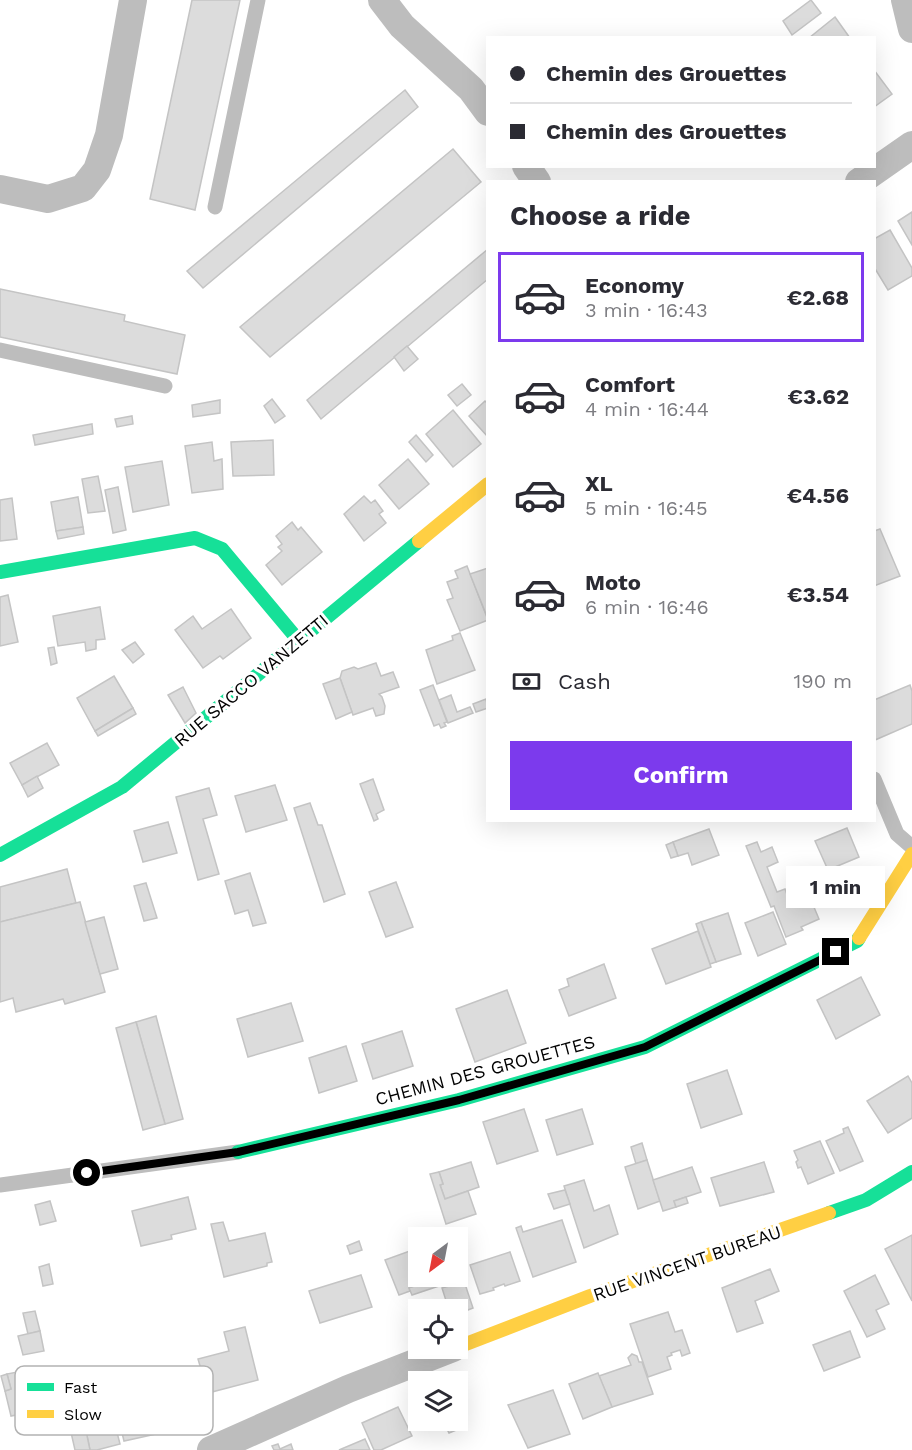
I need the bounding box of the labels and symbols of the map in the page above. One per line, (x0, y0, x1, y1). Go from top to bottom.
street label: RUE SACCO VANZETTI (170, 609, 332, 751)
callout: 1 min (786, 865, 886, 907)
route end (822, 938, 849, 965)
street label: CHEMIN DES GROUETTES (373, 1031, 597, 1109)
route start (73, 1159, 100, 1186)
street label: RUE VINCENT BUREAU (590, 1221, 784, 1305)
north arrow (408, 1227, 468, 1287)
legend (15, 1366, 213, 1435)
text: Fast (64, 1378, 97, 1397)
text: Slow (64, 1405, 102, 1424)

